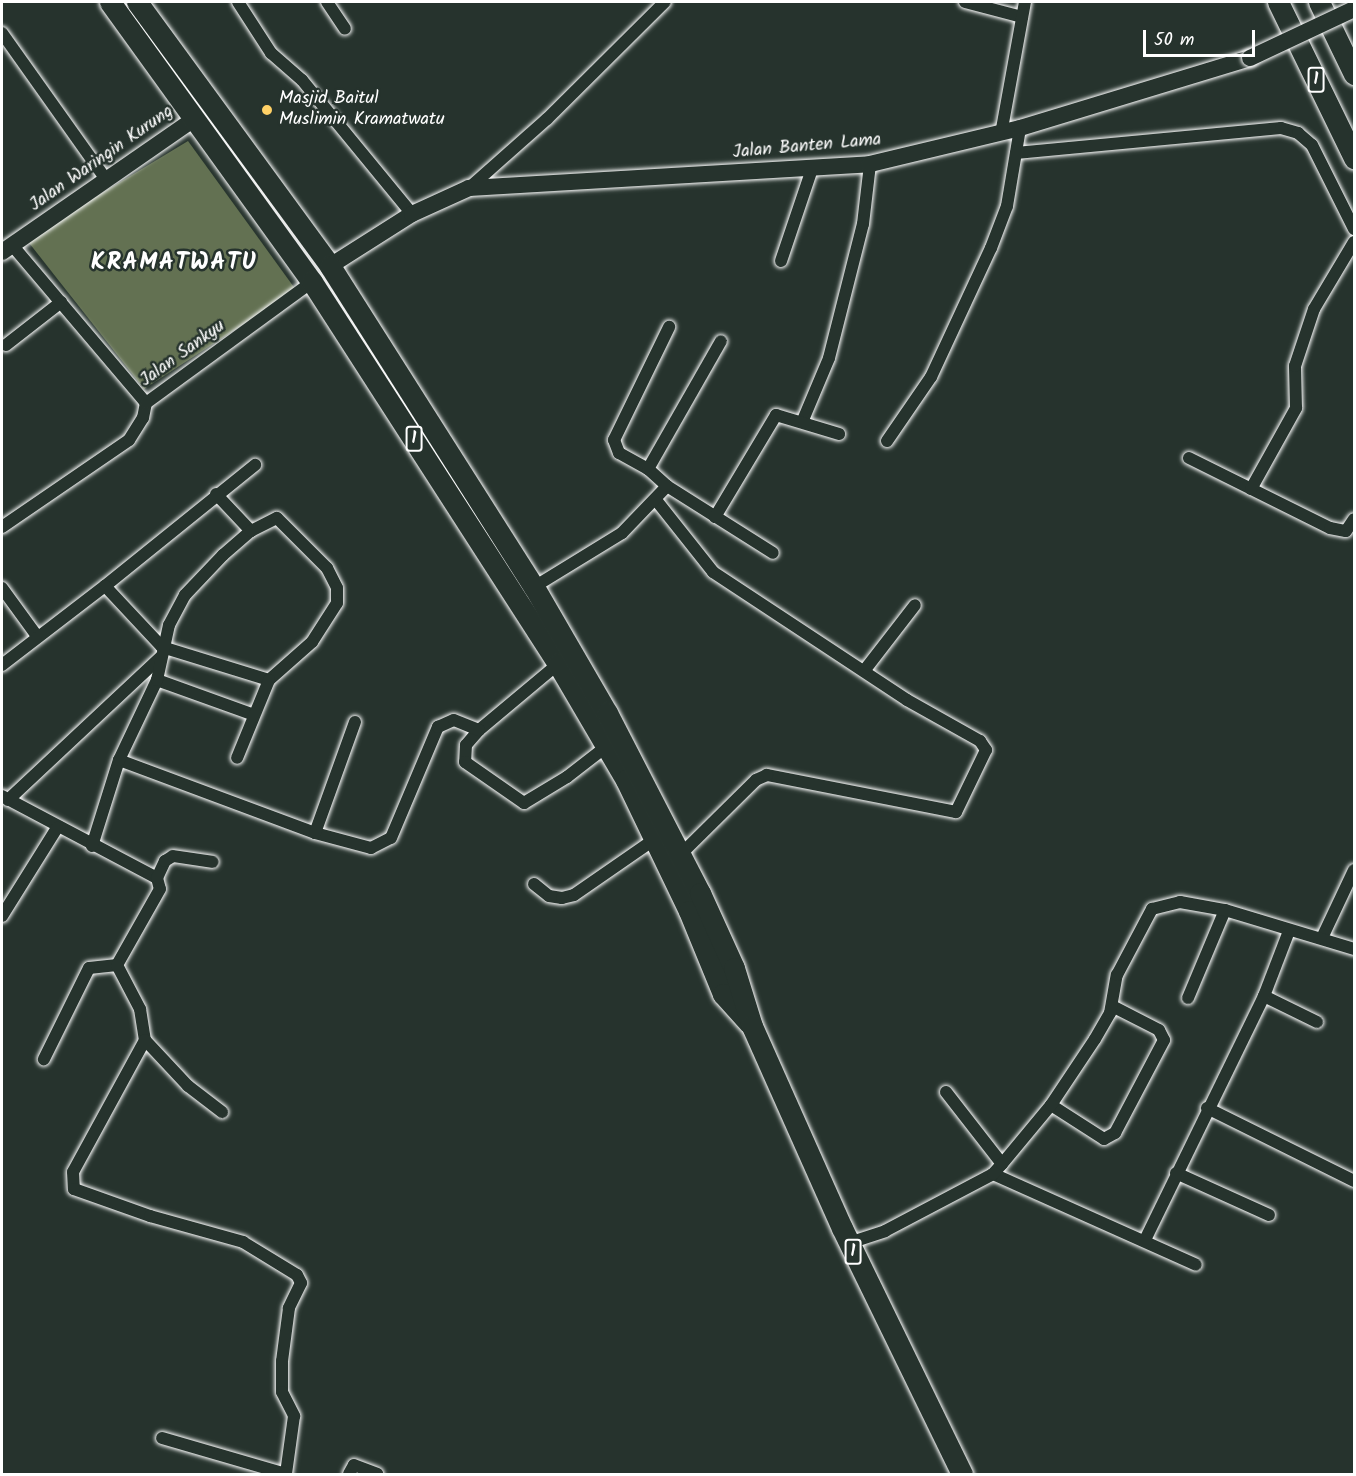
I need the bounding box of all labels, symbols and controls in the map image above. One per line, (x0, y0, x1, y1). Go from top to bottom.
scale bar (1146, 18, 1258, 56)
text: 50 m (1154, 26, 1194, 55)
road number: 1 (1307, 67, 1325, 93)
place label: Masjid Baitul Muslimin Kramatwatu (279, 89, 445, 132)
street label: Jalan Waringin Kurung (26, 101, 178, 217)
marker: Masjid Baitul Muslimin Kramatwatu (260, 103, 274, 117)
street label: Jalan Banten Lama (732, 130, 882, 164)
district label: KRAMATWATU (91, 249, 257, 277)
street label: Jalan Sankyu (136, 316, 230, 392)
road number: 1 (405, 426, 423, 452)
road number: 1 (844, 1239, 862, 1265)

